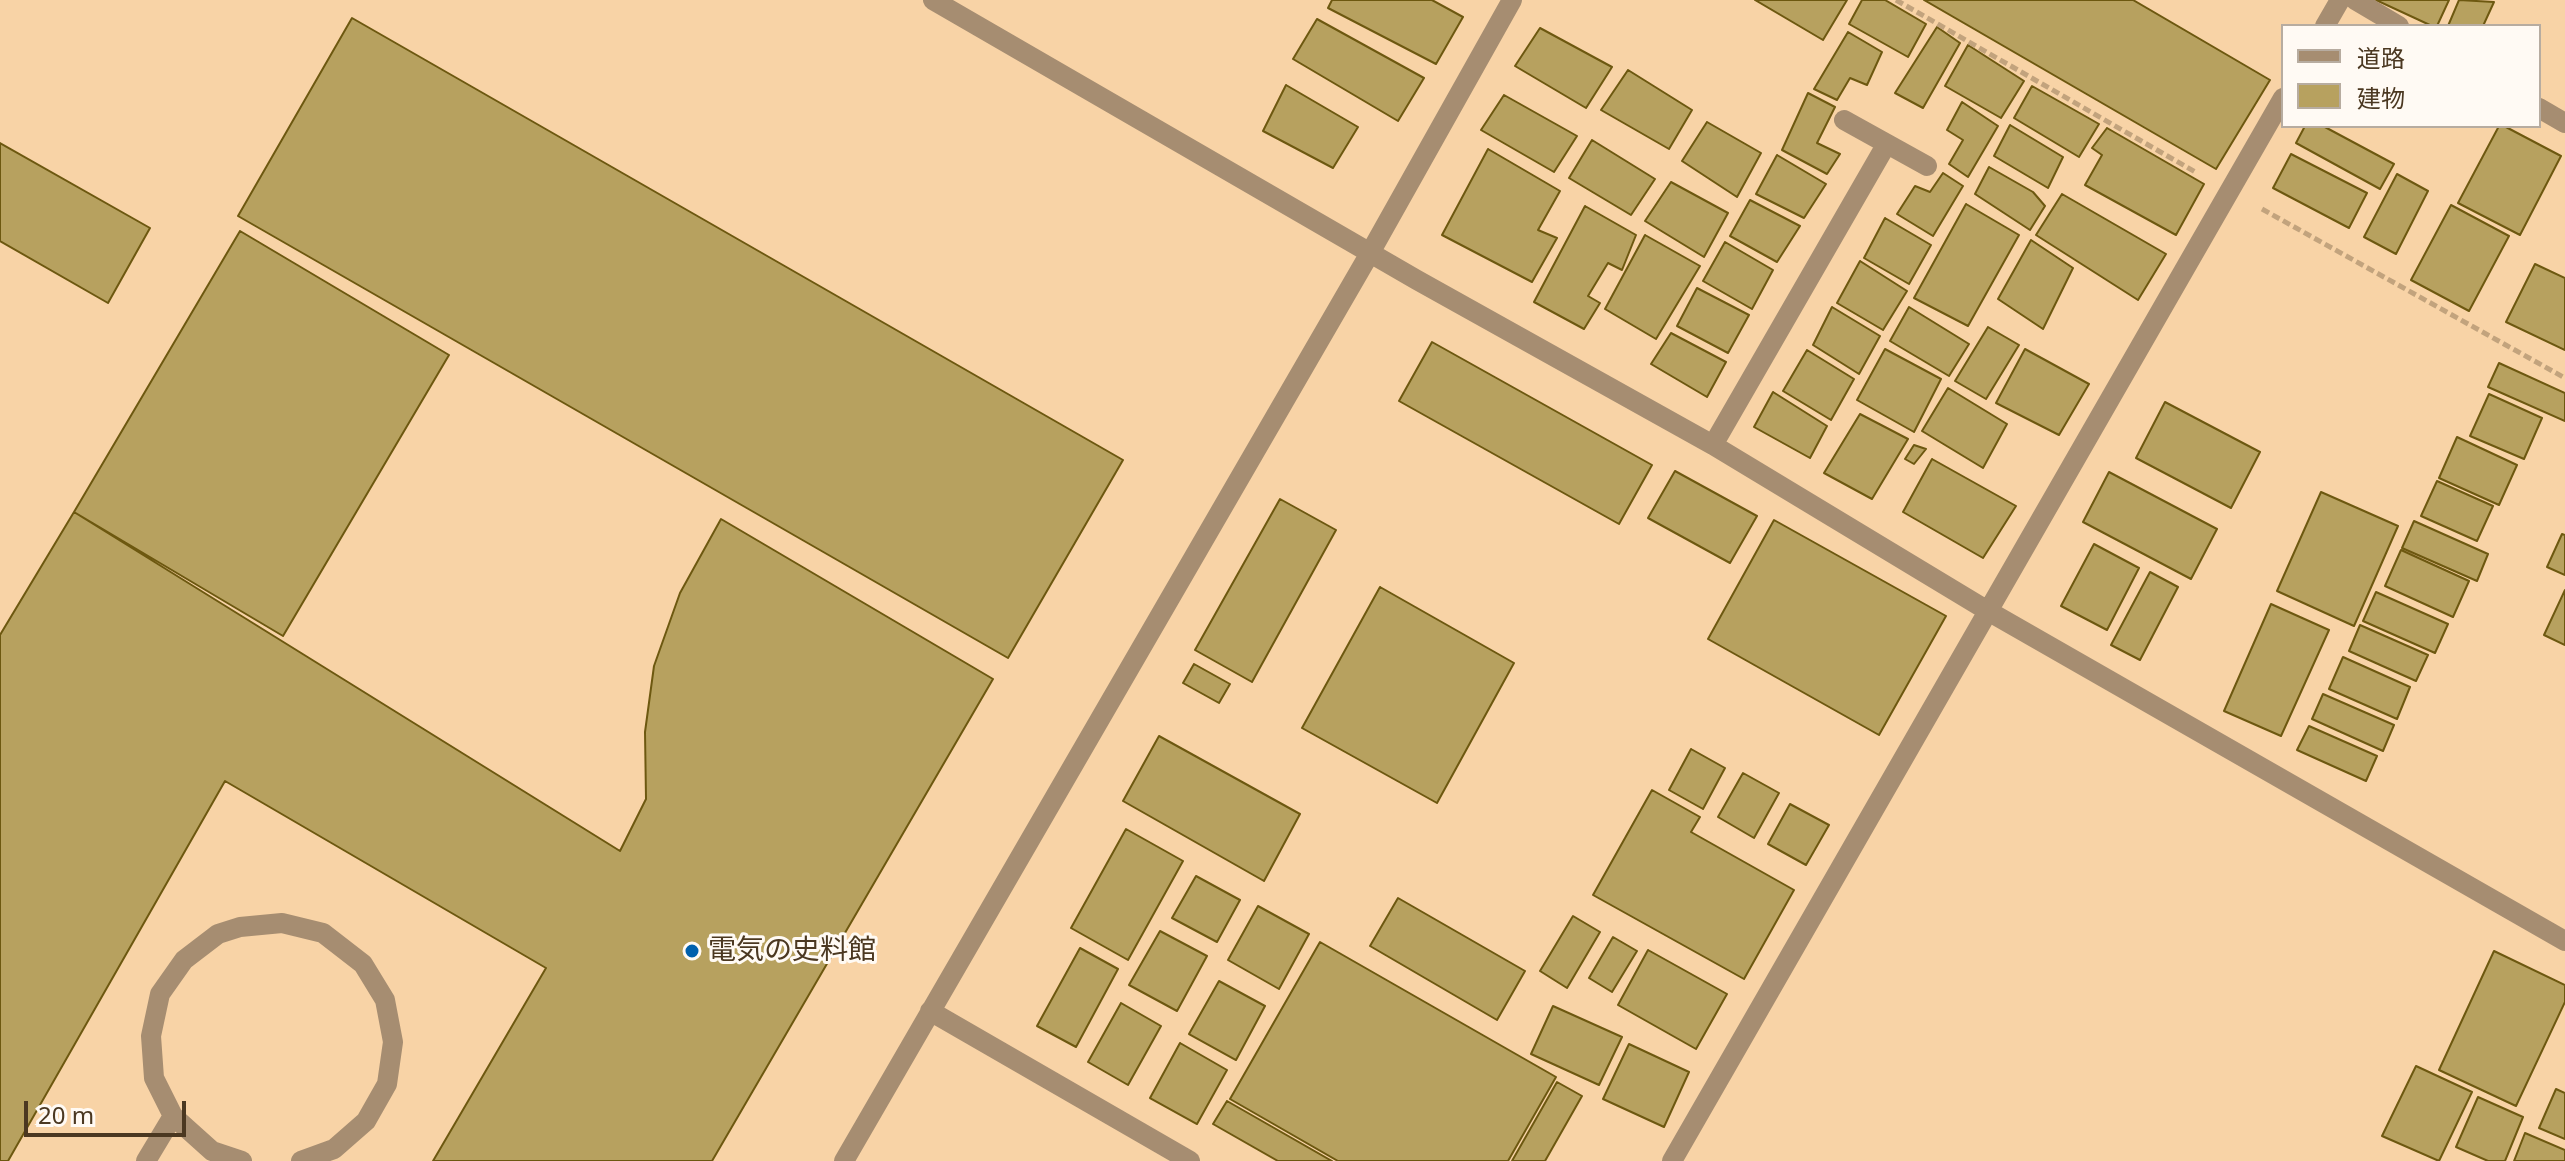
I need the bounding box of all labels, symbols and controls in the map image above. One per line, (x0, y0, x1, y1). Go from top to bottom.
legend (2281, 24, 2541, 128)
text: 道路 (2357, 41, 2405, 74)
text: 建物 (2357, 81, 2405, 114)
place label: 電気の史料館 (708, 934, 876, 968)
marker: 電気の史料館 (683, 942, 701, 960)
scale bar (28, 1085, 190, 1135)
text: 20 m (38, 1098, 94, 1131)

